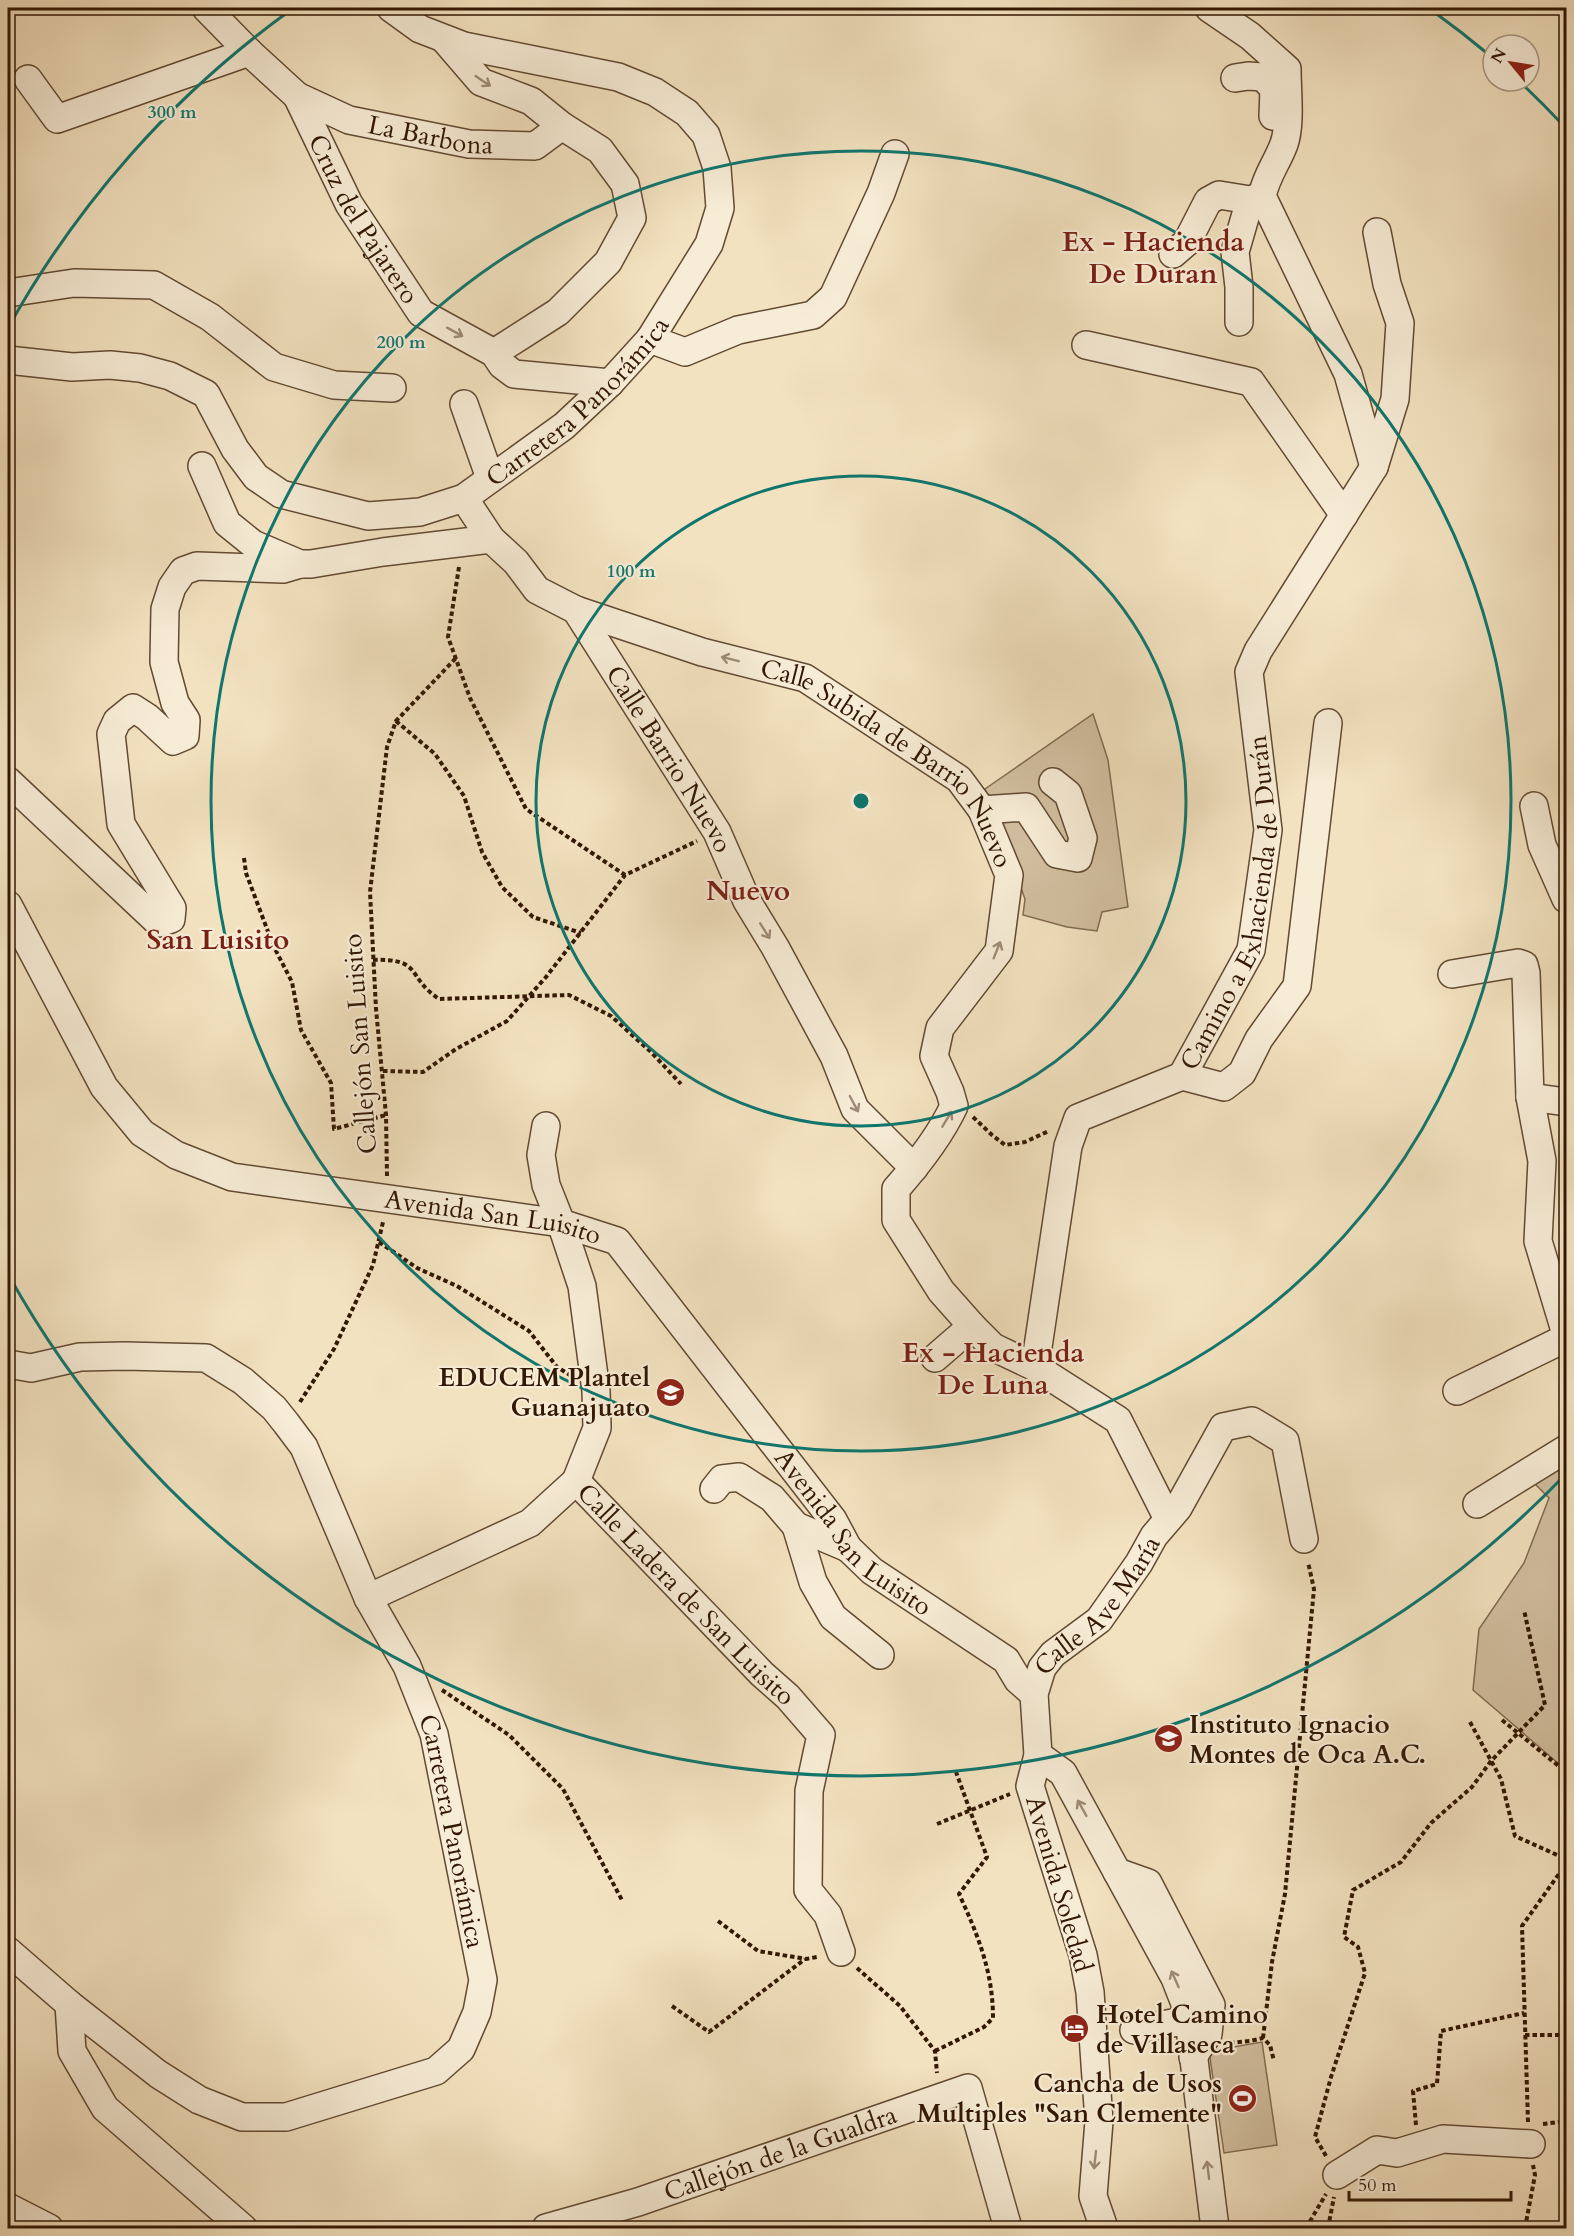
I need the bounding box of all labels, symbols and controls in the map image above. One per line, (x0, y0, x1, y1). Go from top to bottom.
north arrow (1481, 33, 1541, 93)
text: N (1486, 44, 1512, 68)
one-way arrow (474, 74, 491, 87)
text: 300 m (147, 100, 197, 125)
street label: La Barbona (365, 107, 493, 162)
street label: Cruz del Pajarero (300, 128, 427, 310)
district label: Ex - Hacienda De Duran (1062, 223, 1244, 293)
street label: Carretera Panorámica (479, 310, 677, 494)
one-way arrow (446, 327, 464, 338)
text: 200 m (376, 330, 426, 355)
text: 100 m (606, 559, 656, 584)
street label: Calle Subida de Barrio Nuevo (757, 650, 1021, 873)
one-way arrow (721, 653, 740, 664)
street label: Calle Barrio Nuevo (598, 658, 741, 858)
street label: Camino a Exhacienda de Durán (1171, 733, 1286, 1076)
centre of rings (851, 791, 871, 811)
district label: Nuevo (706, 872, 790, 910)
district label: San Luisito (147, 921, 289, 959)
one-way arrow (760, 922, 772, 939)
street label: Callejón San Luisito (335, 933, 385, 1155)
one-way arrow (992, 941, 1003, 960)
one-way arrow (848, 1095, 860, 1112)
one-way arrow (941, 1111, 953, 1128)
street label: Avenida San Luisito (382, 1181, 606, 1252)
district label: Ex - Hacienda De Luna (902, 1334, 1084, 1404)
place label: EDUCEM Plantel Guanajuato (438, 1360, 650, 1425)
school or university icon: EDUCEM Plantel Guanajuato (655, 1376, 687, 1408)
street label: Avenida San Luisito (767, 1442, 939, 1624)
street label: Calle Ladera de San Luisito (570, 1475, 803, 1713)
street label: Calle Ave María (1026, 1530, 1168, 1682)
place label: Instituto Ignacio Montes de Oca A.C. (1189, 1707, 1426, 1772)
street label: Carretera Panorámica (410, 1709, 494, 1951)
school or university icon: Instituto Ignacio Montes de Oca A.C. (1152, 1723, 1184, 1755)
street label: Avenida Soledad (1017, 1792, 1101, 1976)
one-way arrow (1076, 1799, 1087, 1817)
one-way arrow (1169, 1970, 1180, 1989)
place label: Hotel Camino de Villaseca (1096, 1997, 1268, 2062)
hotel icon: Hotel Camino de Villaseca (1059, 2013, 1091, 2045)
place label: Cancha de Usos Multiples "San Clemente" (917, 2066, 1222, 2131)
sports icon: Cancha de Usos Multiples "San Clemente" (1227, 2082, 1259, 2114)
street label: Callejón de la Gualdra (659, 2096, 901, 2209)
one-way arrow (1089, 2150, 1100, 2169)
one-way arrow (1202, 2161, 1213, 2181)
scale bar (1349, 2164, 1511, 2202)
text: 50 m (1358, 2173, 1397, 2198)

